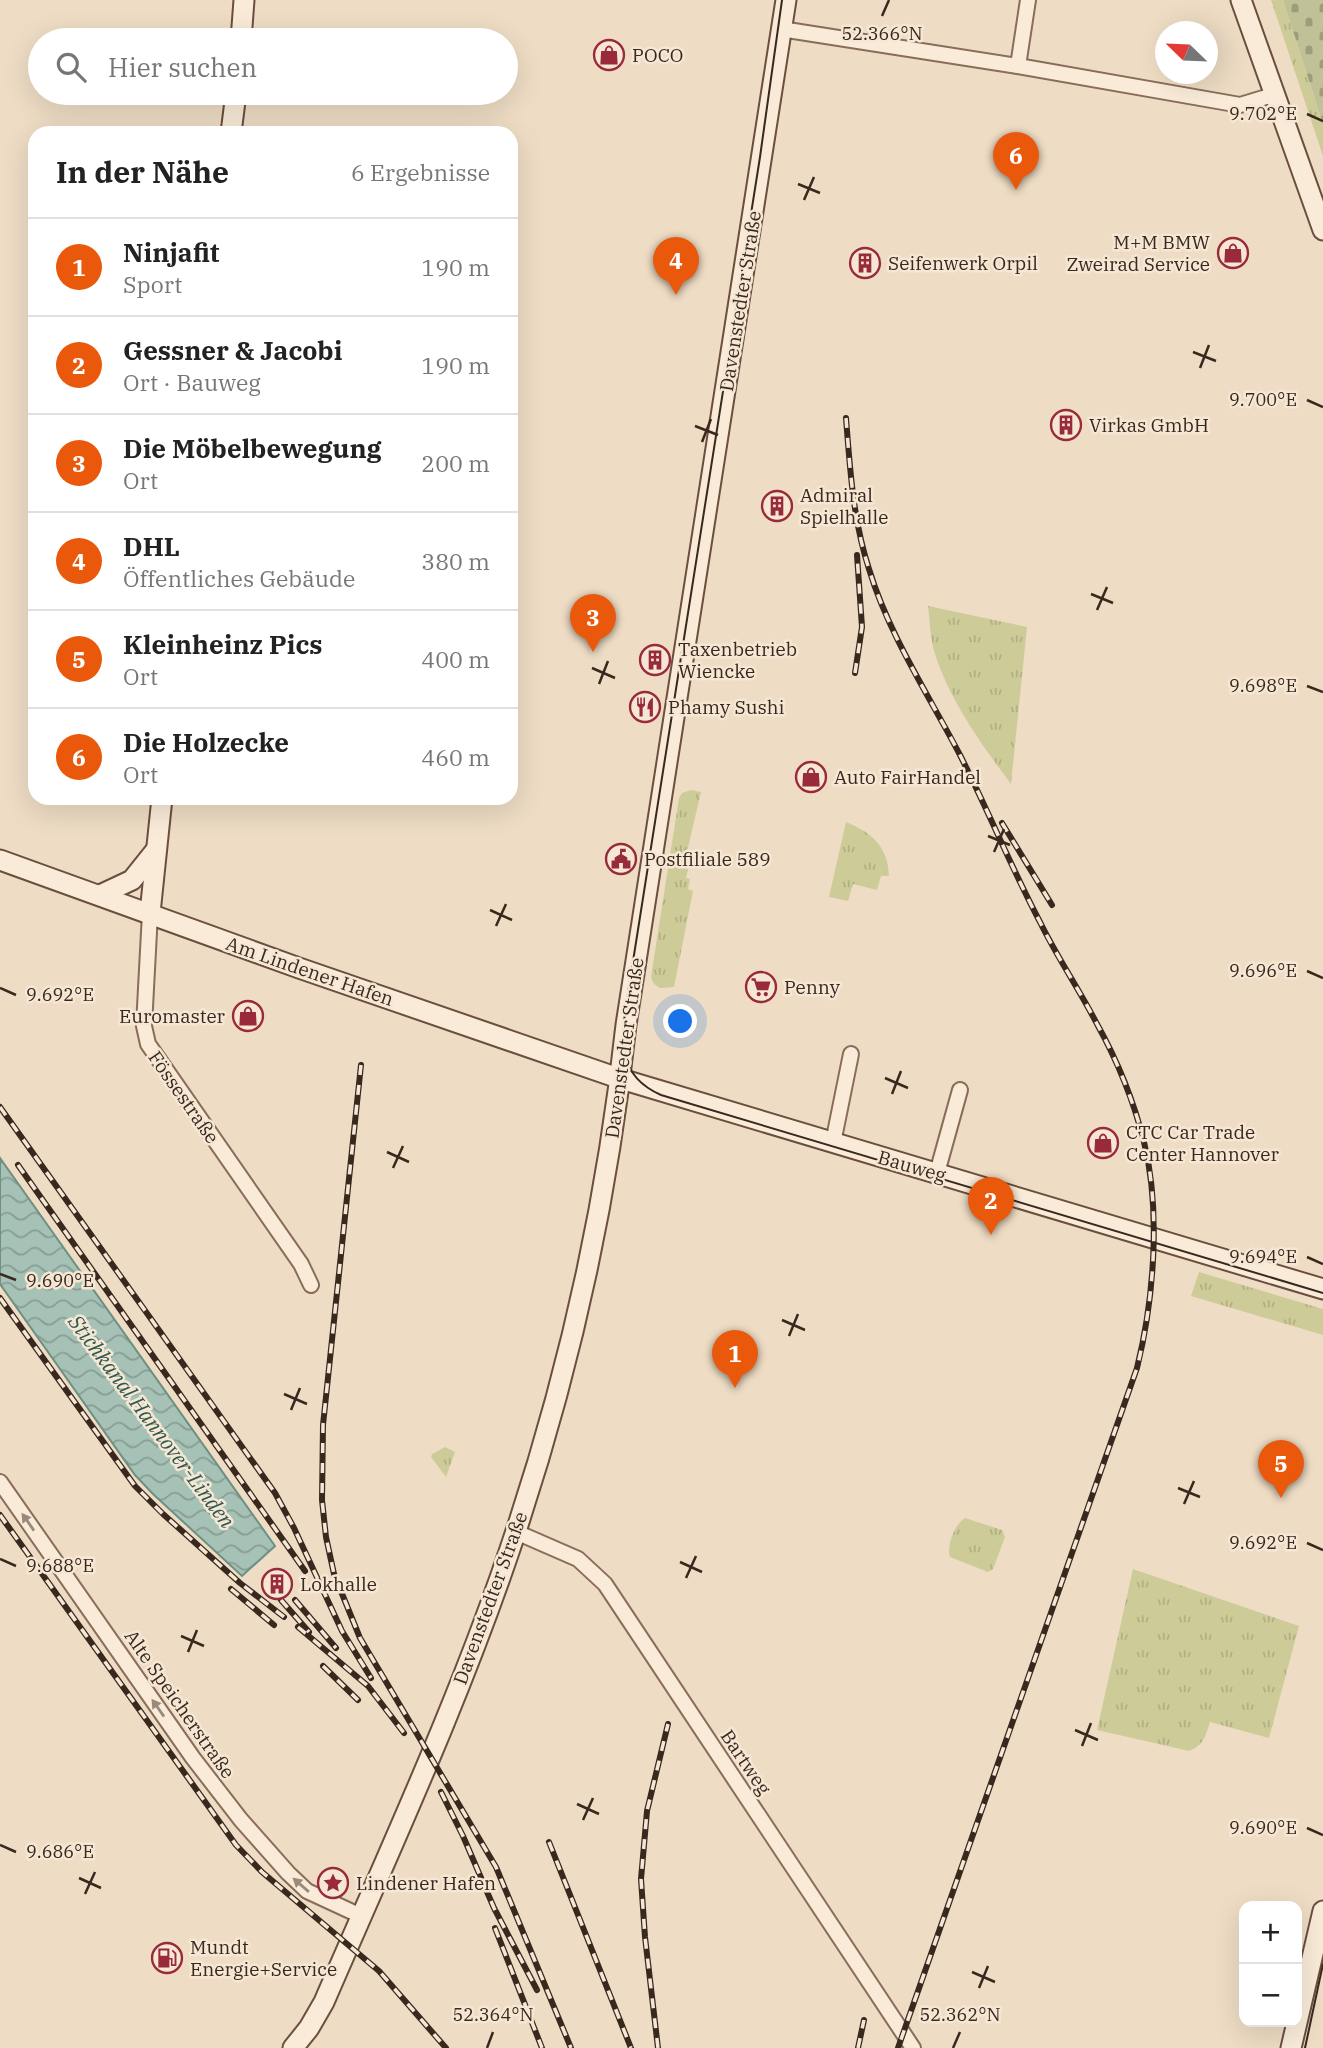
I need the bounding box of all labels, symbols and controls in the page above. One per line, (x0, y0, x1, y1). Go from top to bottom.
north arrow (1155, 21, 1218, 84)
text: 52.366°N (841, 22, 923, 45)
search box (28, 28, 518, 105)
shop icon: POCO (592, 38, 626, 72)
place label: POCO (632, 43, 683, 67)
icon: search (52, 48, 90, 86)
text: Hier suchen (108, 50, 257, 84)
text: 9.702°E (1229, 102, 1297, 125)
pin: 6 (993, 132, 1039, 190)
text: In der Nähe (56, 152, 229, 191)
text: 6 Ergebnisse (351, 157, 490, 187)
street label: Davenstedter Straße (714, 209, 766, 393)
place label: M+M BMW Zweirad Service (1066, 230, 1210, 276)
text: Ninjafit (123, 235, 220, 269)
shop icon: M+M BMW Zweirad Service (1216, 236, 1250, 270)
pin: 4 (653, 237, 699, 295)
building icon: Seifenwerk Orpil (848, 246, 882, 280)
place label: Seifenwerk Orpil (888, 251, 1038, 275)
text: 1 (72, 252, 86, 282)
text: 190 m (421, 252, 490, 282)
text: Sport (123, 269, 182, 299)
text: Gessner & Jacobi (123, 333, 342, 367)
text: 2 (72, 350, 86, 380)
text: 190 m (421, 350, 490, 380)
text: Ort · Bauweg (123, 367, 261, 397)
text: 9.700°E (1229, 388, 1297, 411)
building icon: Virkas GmbH (1049, 408, 1083, 442)
place label: Virkas GmbH (1089, 413, 1209, 437)
text: Die Möbelbewegung (123, 431, 382, 465)
text: 3 (72, 448, 86, 478)
text: 200 m (421, 448, 490, 478)
text: Ort (123, 465, 158, 495)
place label: Admiral Spielhalle (800, 483, 888, 529)
building icon: Admiral Spielhalle (760, 489, 794, 523)
text: DHL (123, 529, 180, 563)
text: 4 (72, 546, 86, 576)
text: 380 m (421, 546, 490, 576)
text: Öffentliches Gebäude (123, 563, 355, 593)
pin: 3 (570, 594, 616, 652)
text: Kleinheinz Pics (123, 627, 323, 661)
place label: Taxenbetrieb Wiencke (678, 637, 797, 683)
building icon: Taxenbetrieb Wiencke (638, 643, 672, 677)
text: 5 (72, 644, 86, 674)
text: 400 m (421, 644, 490, 674)
text: Ort (123, 661, 158, 691)
text: 9.698°E (1229, 674, 1297, 697)
restaurant icon: Phamy Sushi (628, 690, 662, 724)
place label: Phamy Sushi (668, 695, 785, 719)
text: Die Holzecke (123, 725, 289, 759)
text: 6 (72, 742, 86, 772)
text: 460 m (421, 742, 490, 772)
text: Ort (123, 759, 158, 789)
shop icon: Auto FairHandel (794, 760, 828, 794)
place label: Auto FairHandel (834, 765, 981, 789)
public building icon: Postfiliale 589 (604, 842, 638, 876)
place label: Postfiliale 589 (644, 847, 771, 871)
street label: Am Lindener Hafen (223, 931, 397, 1011)
street label: Davenstedter Straße (599, 956, 649, 1140)
text: 9.696°E (1229, 959, 1297, 982)
supermarket icon: Penny (744, 970, 778, 1004)
place label: Penny (784, 975, 841, 999)
text: 9.692°E (26, 983, 94, 1006)
shop icon: Euromaster (231, 999, 265, 1033)
place label: Euromaster (119, 1004, 226, 1028)
your location (663, 1004, 697, 1038)
street label: Fössestraße (143, 1046, 225, 1148)
place label: CTC Car Trade Center Hannover (1126, 1120, 1279, 1166)
shop icon: CTC Car Trade Center Hannover (1086, 1126, 1120, 1160)
street label: Bauweg (875, 1145, 950, 1187)
pin: 2 (968, 1177, 1014, 1235)
text: 9.694°E (1229, 1245, 1297, 1268)
text: 9.690°E (26, 1269, 94, 1292)
water label: Stichkanal Hannover-Linden (62, 1308, 242, 1534)
pin: 1 (712, 1330, 758, 1388)
pin: 5 (1258, 1440, 1304, 1498)
street label: Davenstedter Straße (448, 1508, 532, 1688)
one-way arrow (21, 1513, 35, 1531)
text: 9.692°E (1229, 1531, 1297, 1554)
text: 9.688°E (26, 1554, 94, 1577)
building icon: Lokhalle (260, 1567, 294, 1601)
place label: Lokhalle (300, 1572, 377, 1596)
street label: Alte Speicherstraße (120, 1625, 240, 1783)
one-way arrow (151, 1699, 165, 1717)
street label: Bartweg (715, 1725, 777, 1800)
text: 9.690°E (1229, 1816, 1297, 1839)
text: 9.686°E (26, 1840, 94, 1863)
place icon: Lindener Hafen (316, 1866, 350, 1900)
place label: Lindener Hafen (356, 1871, 496, 1895)
one-way arrow (292, 1877, 310, 1893)
map controls (1239, 1901, 1302, 2027)
button: + (1239, 1901, 1302, 1964)
place label: Mundt Energie+Service (190, 1935, 337, 1981)
fuel station icon: Mundt Energie+Service (150, 1941, 184, 1975)
button: − (1239, 1964, 1302, 2027)
text: 52.364°N (452, 2003, 534, 2026)
text: 52.362°N (919, 2003, 1001, 2026)

